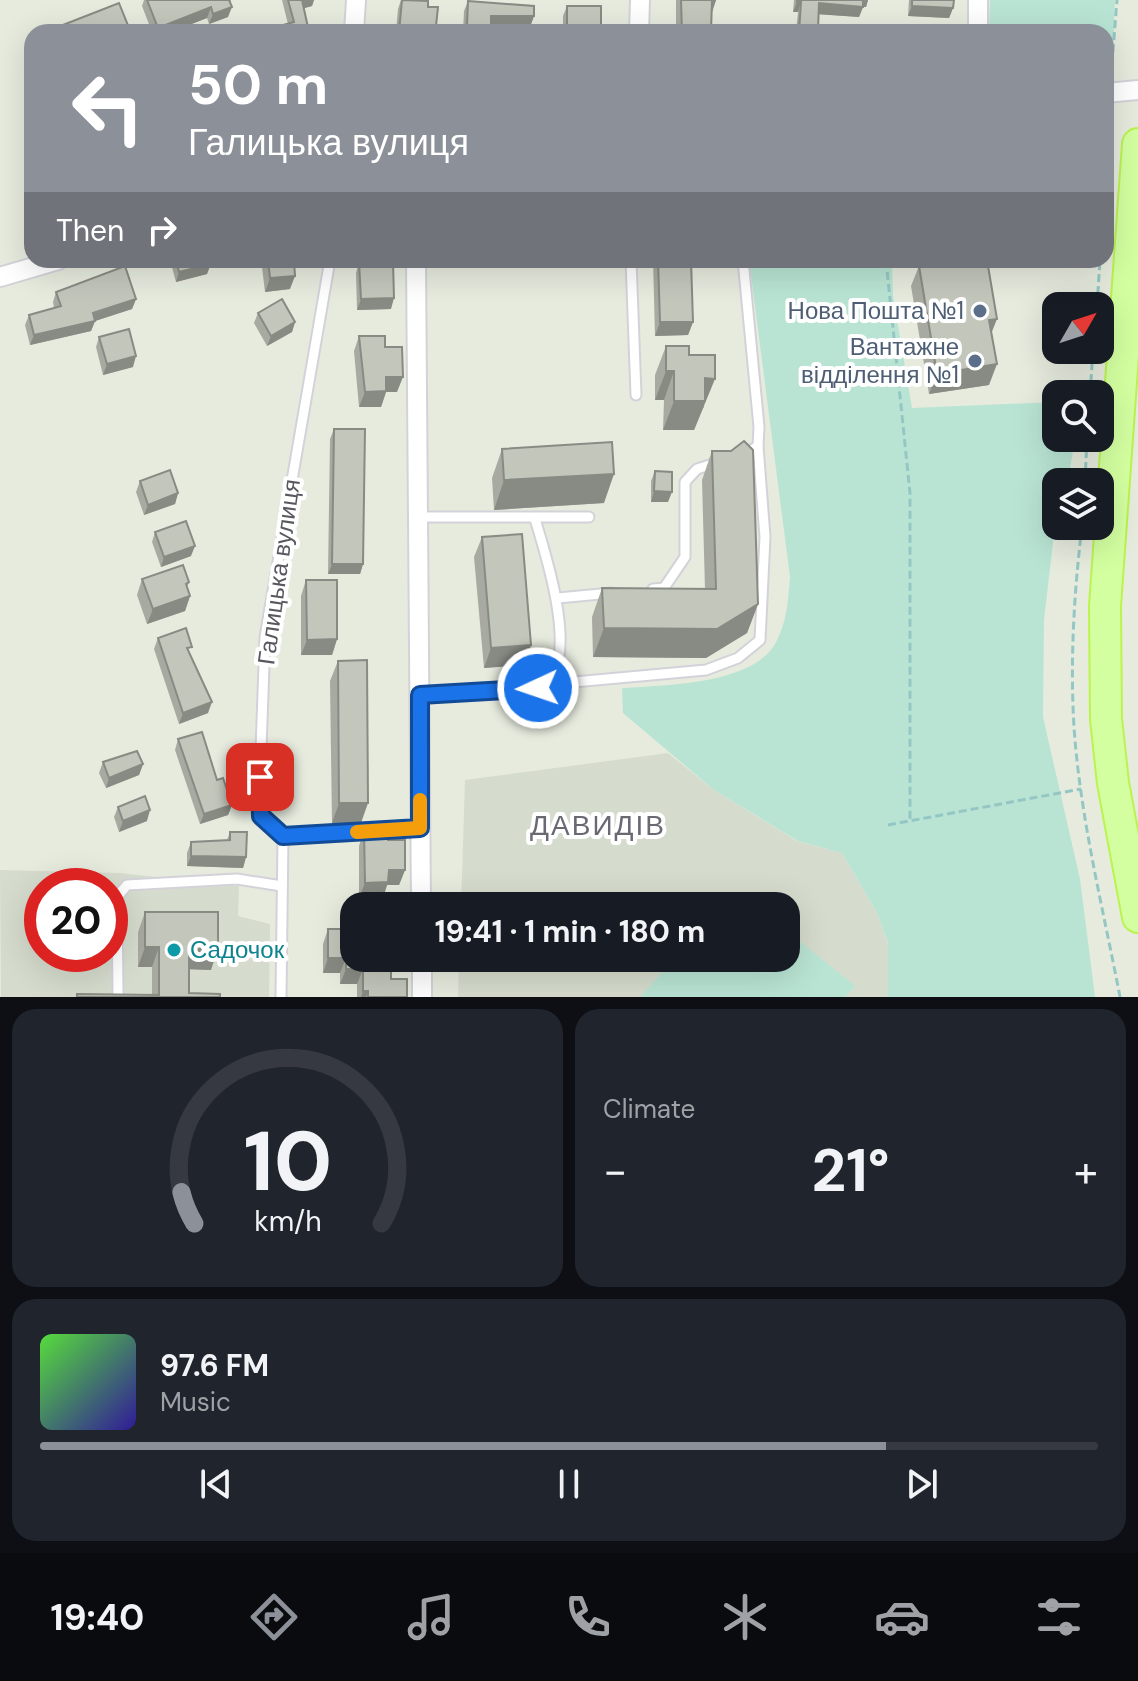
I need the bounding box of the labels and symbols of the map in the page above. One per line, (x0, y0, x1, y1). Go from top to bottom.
north arrow (1042, 292, 1114, 364)
place label: Нова Пошта №1 (788, 295, 964, 326)
marker: Нова Пошта №1 (971, 302, 989, 320)
place label: Вантажне відділення №1 (801, 331, 959, 390)
marker: Вантажне відділення №1 (966, 352, 984, 370)
street label: Галицька вулиця (250, 477, 307, 667)
position arrow (496, 646, 580, 730)
pin (226, 743, 294, 811)
district label: ДАВИДІВ (530, 807, 666, 844)
speed limit sign: 20 (24, 868, 128, 972)
place label: Садочок (190, 934, 285, 965)
marker: Садочок (165, 941, 183, 959)

